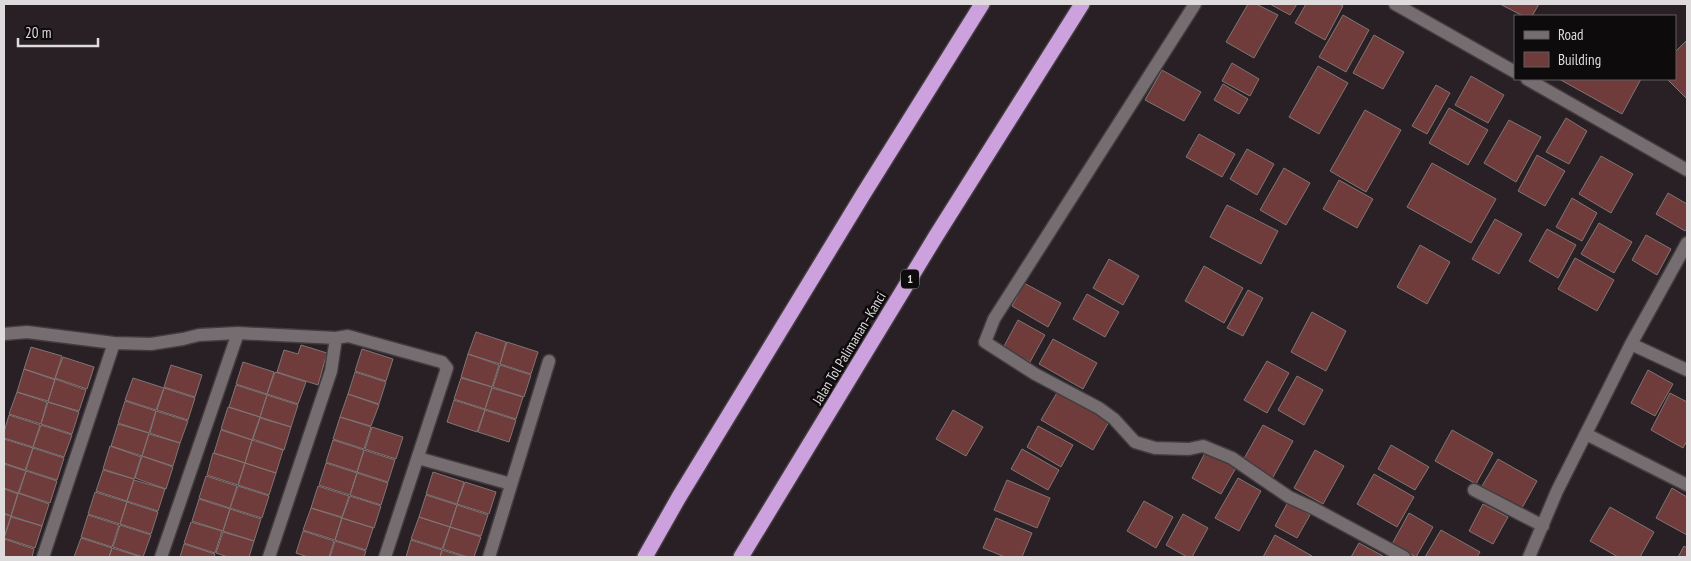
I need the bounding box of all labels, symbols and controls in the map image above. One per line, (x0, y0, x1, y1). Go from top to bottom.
scale bar (18, 15, 98, 47)
legend (1514, 15, 1676, 80)
text: 20 m (25, 23, 51, 42)
text: Road (1558, 25, 1584, 44)
text: Building (1558, 50, 1601, 69)
road number: 1 (901, 270, 919, 288)
street label: Jalan Tol Palimanan–Kanci (808, 289, 890, 408)

